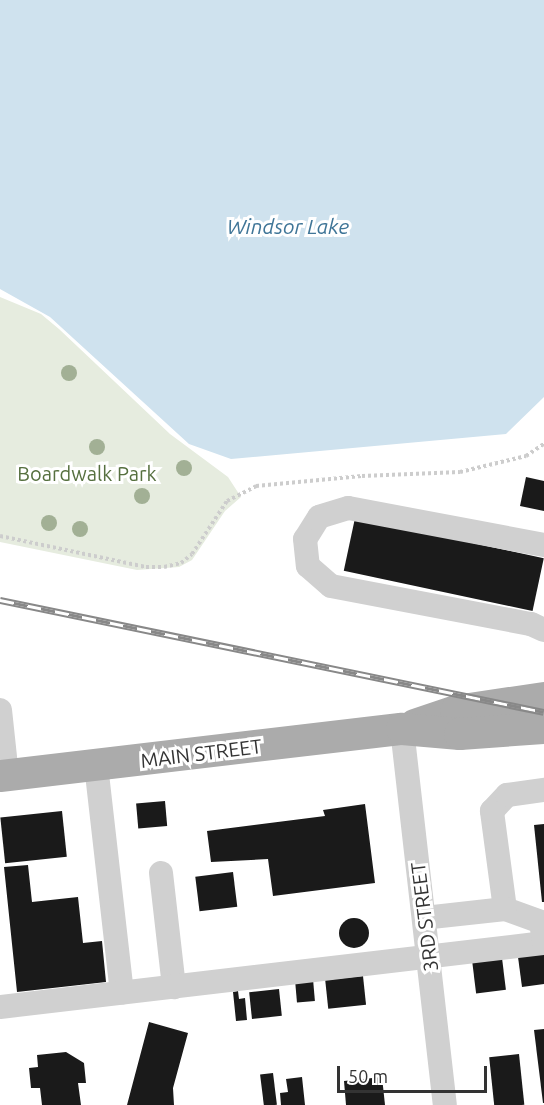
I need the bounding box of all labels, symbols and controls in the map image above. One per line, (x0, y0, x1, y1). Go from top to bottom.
water label: Windsor Lake (227, 213, 349, 239)
park label: Boardwalk Park (17, 461, 157, 485)
street label: MAIN STREET (139, 734, 263, 772)
street label: 3RD STREET (405, 861, 443, 973)
scale bar (340, 1054, 490, 1092)
text: 50 m (348, 1066, 388, 1086)

